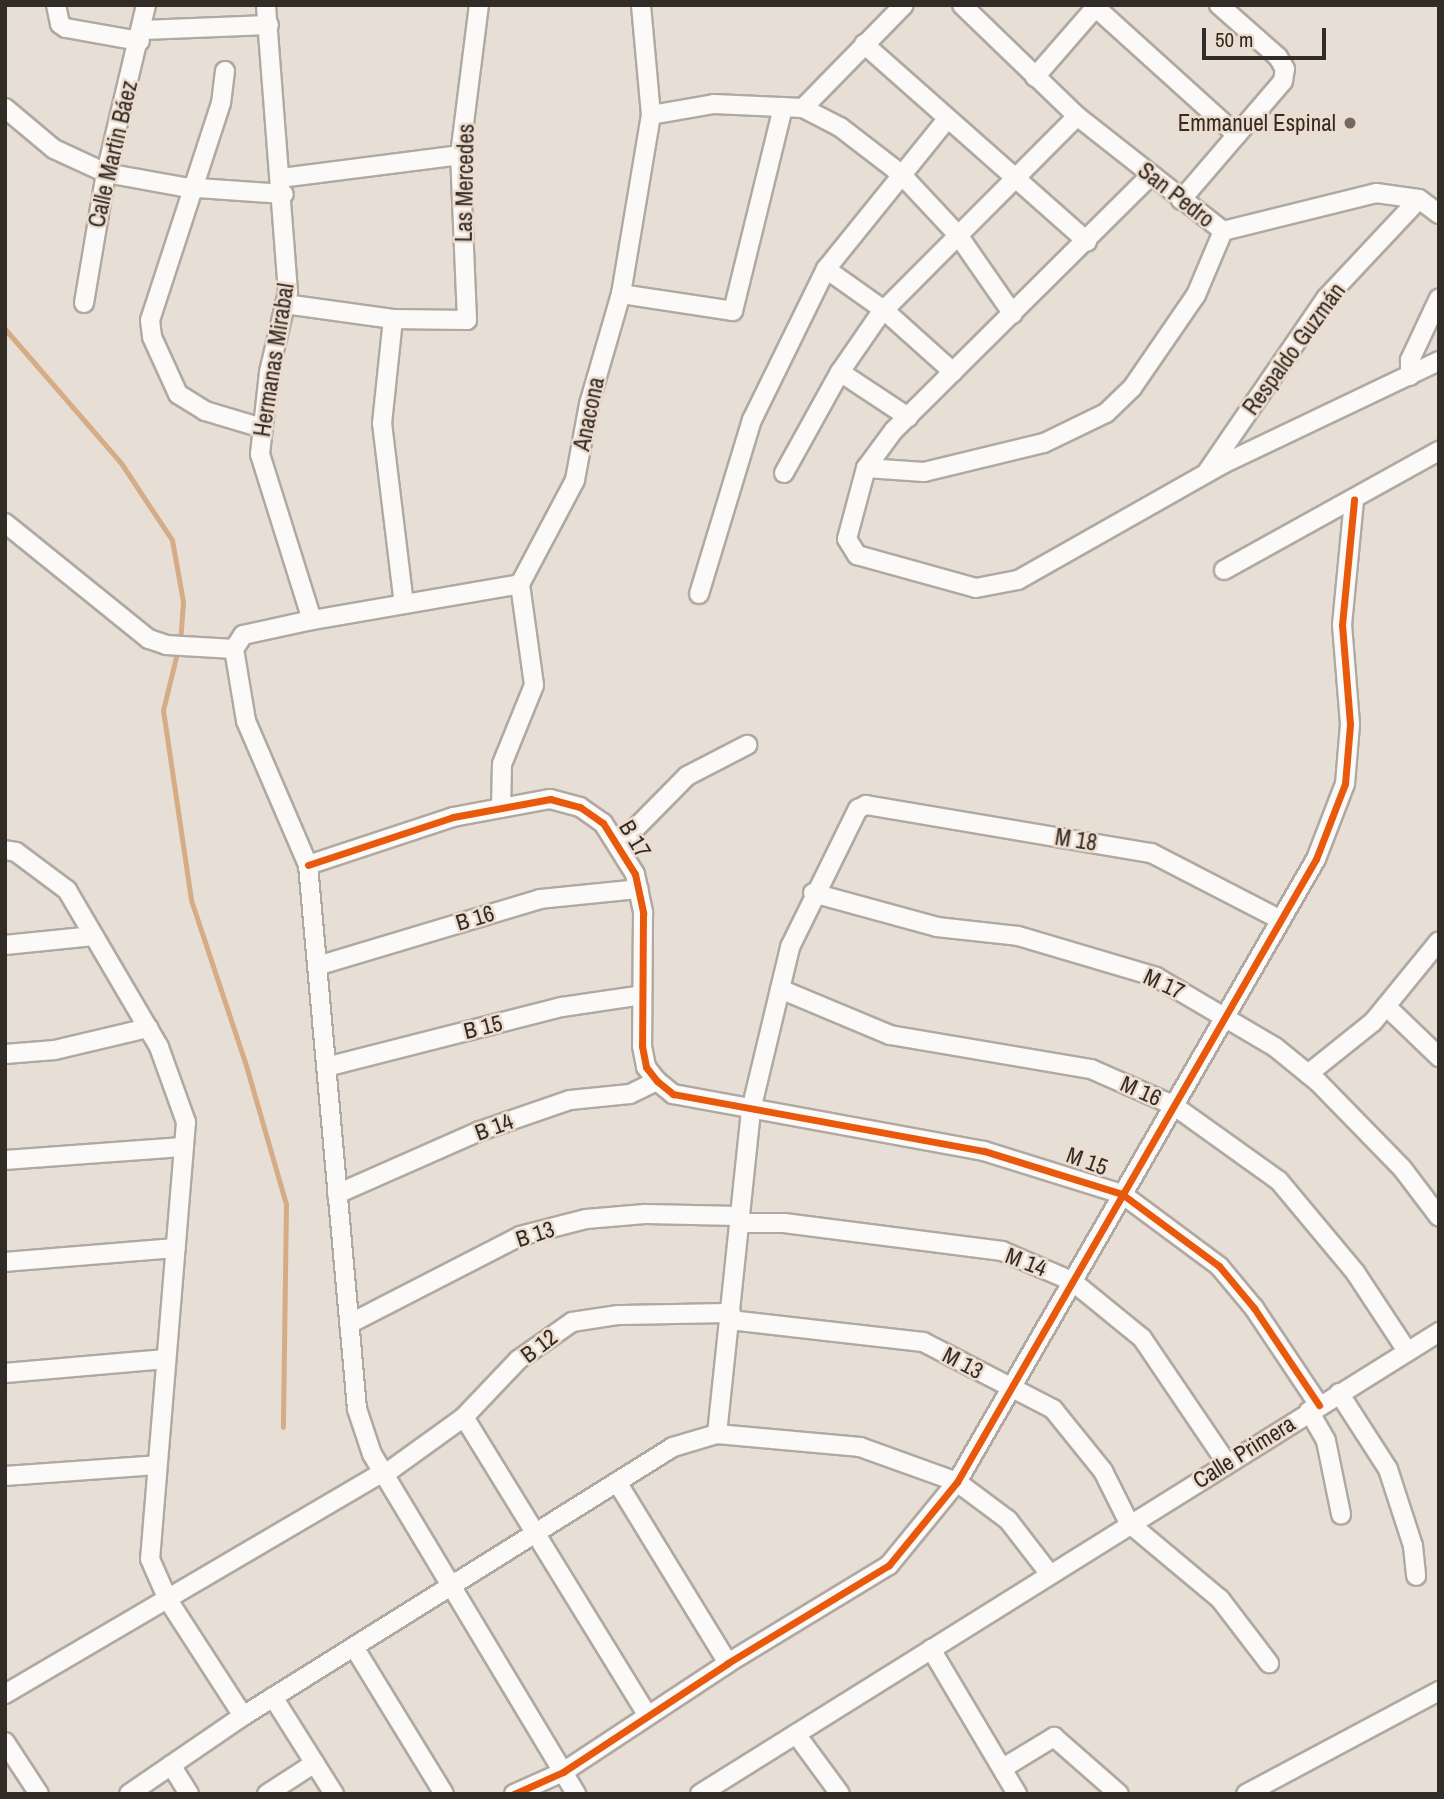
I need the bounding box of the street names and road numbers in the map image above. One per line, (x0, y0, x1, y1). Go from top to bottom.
street label: Calle Martin Báez (83, 78, 143, 230)
street label: Las Mercedes (450, 124, 480, 242)
street label: San Pedro (1132, 157, 1220, 233)
street label: Respaldo Guzmán (1237, 278, 1351, 420)
street label: Hermanas Mirabal (248, 281, 300, 439)
street label: Anacona (568, 375, 610, 453)
street label: B 17 (613, 815, 657, 863)
street label: M 18 (1053, 823, 1099, 857)
street label: B 16 (452, 899, 498, 937)
street label: M 17 (1139, 963, 1189, 1005)
street label: B 15 (461, 1009, 505, 1045)
street label: M 16 (1116, 1070, 1166, 1112)
street label: B 14 (471, 1107, 517, 1147)
street label: M 15 (1063, 1141, 1111, 1181)
street label: B 13 (512, 1215, 558, 1253)
street label: M 14 (1001, 1242, 1051, 1282)
street label: B 12 (515, 1323, 563, 1369)
street label: M 13 (938, 1341, 988, 1385)
street label: Calle Primera (1188, 1410, 1300, 1494)

